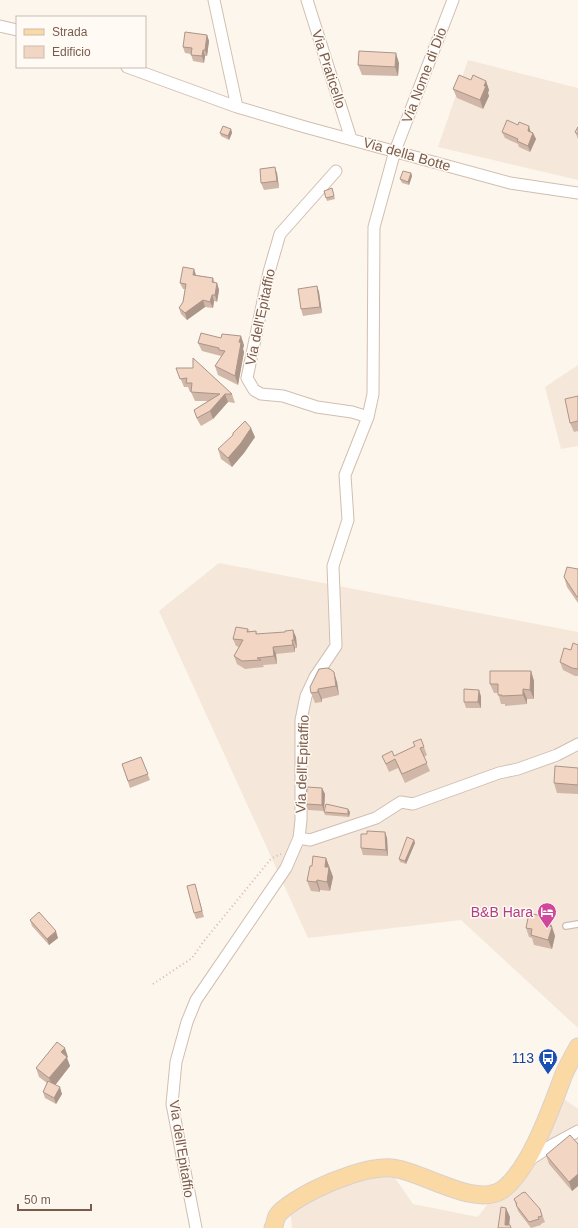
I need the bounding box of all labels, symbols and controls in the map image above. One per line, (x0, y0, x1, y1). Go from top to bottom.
legend (16, 16, 146, 68)
text: Strada (52, 25, 88, 39)
street label: Via Nome di Dio (398, 25, 450, 125)
street label: Via Praticello (309, 28, 349, 110)
text: Edificio (52, 45, 91, 59)
street label: Via della Botte (362, 134, 453, 174)
street label: Via dell'Epitaffio (242, 267, 278, 367)
street label: Via dell'Epitaffio (292, 714, 312, 814)
hotel icon: B&B Hara (536, 901, 558, 929)
place label: B&B Hara (471, 904, 533, 920)
bus stop icon: 113 (537, 1047, 559, 1075)
place label: 113 (512, 1050, 534, 1066)
street label: Via dell'Epitaffio (166, 1099, 198, 1199)
scale bar (18, 1186, 91, 1212)
text: 50 m (24, 1193, 51, 1207)

